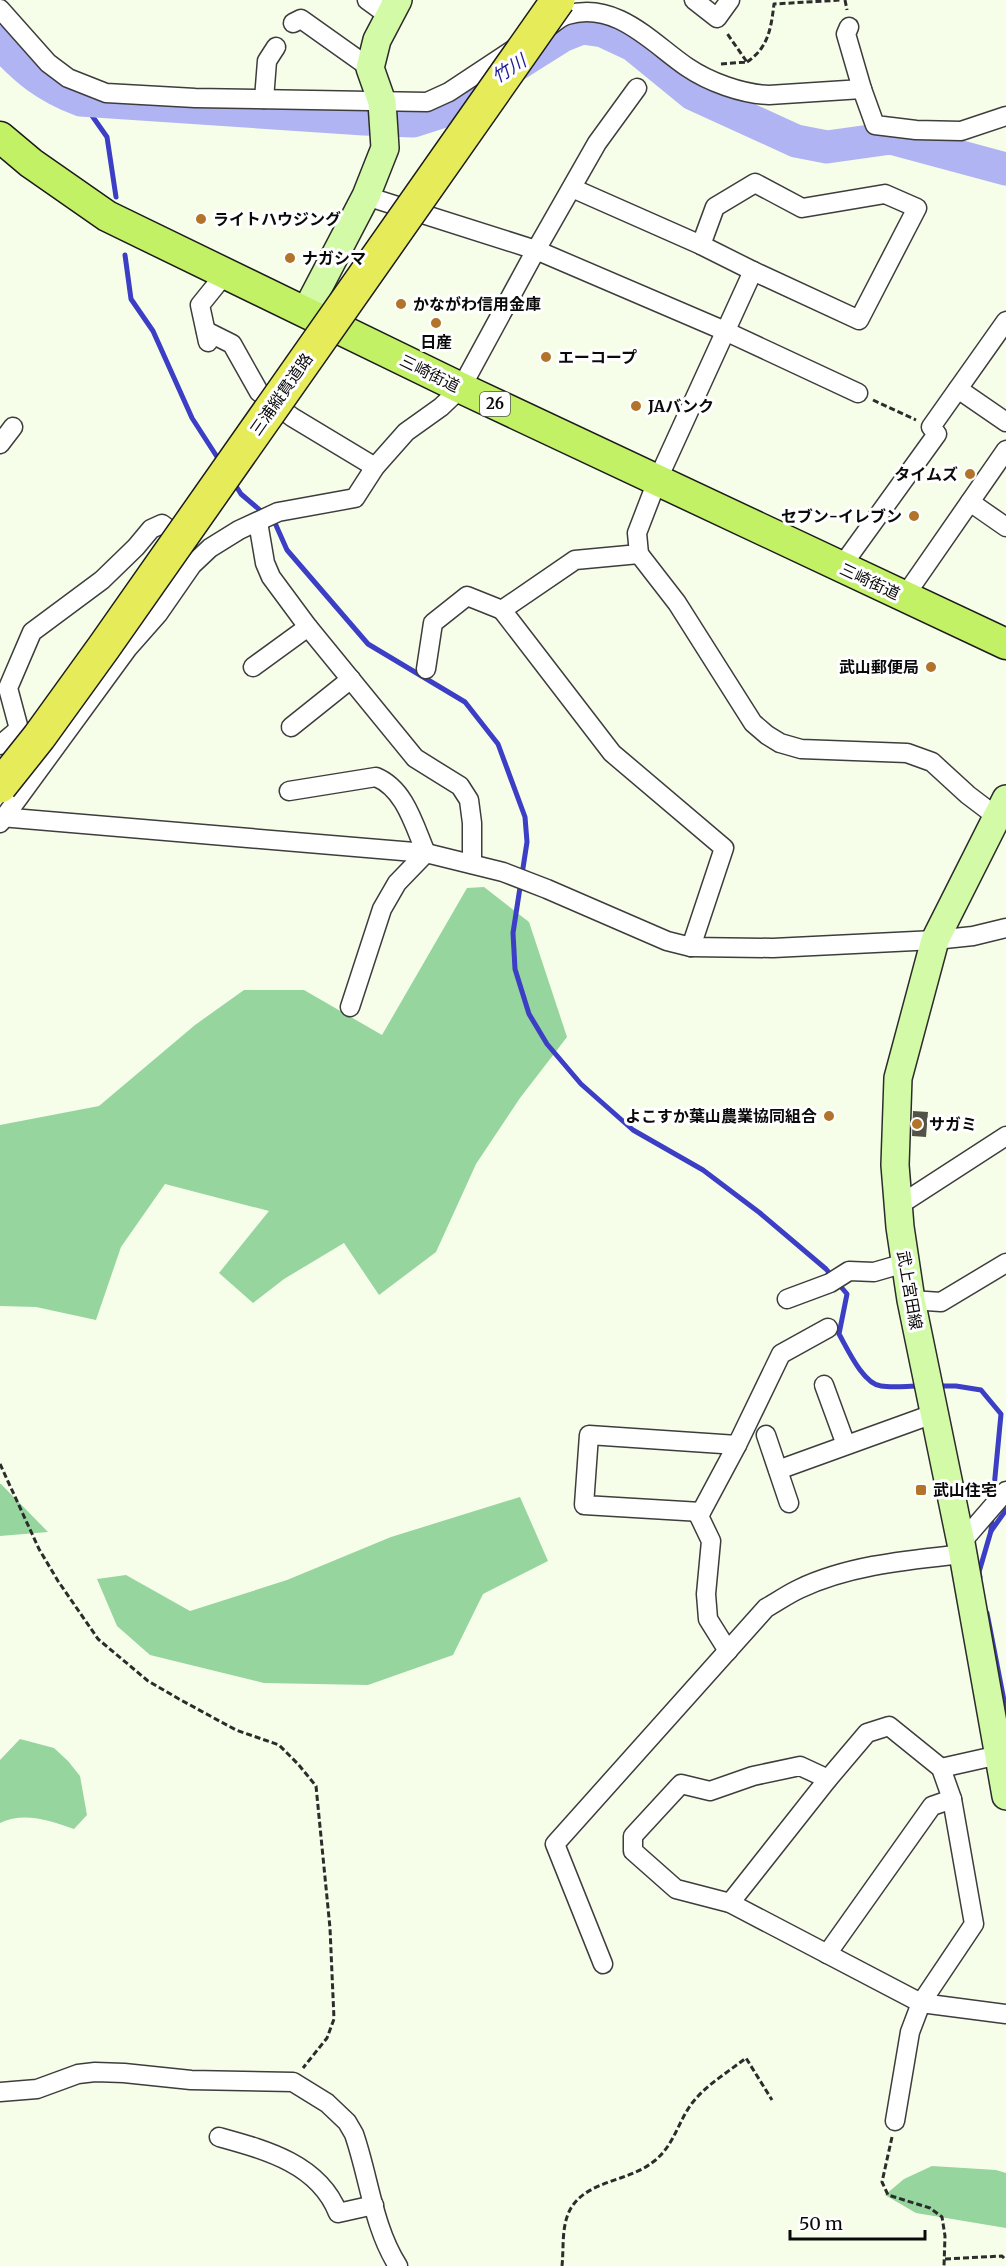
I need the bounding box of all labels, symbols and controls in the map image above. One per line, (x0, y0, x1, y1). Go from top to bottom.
water label: 竹川 (487, 48, 532, 88)
place label: ライトハウジング (213, 209, 341, 229)
marker: ライトハウジング (194, 212, 208, 226)
place label: ナガシマ (302, 248, 366, 268)
marker: ナガシマ (283, 251, 297, 265)
place label: かながわ信用金庫 (413, 294, 541, 314)
marker: かながわ信用金庫 (394, 297, 408, 311)
marker: 日産 (429, 316, 443, 330)
place label: 日産 (420, 332, 452, 352)
place label: エーコープ (558, 347, 637, 367)
street label: 三浦縦貫道路 (245, 349, 317, 439)
street label: 三崎街道 (397, 350, 463, 396)
marker: エーコープ (539, 350, 553, 364)
road number: 26 (480, 392, 510, 416)
place label: JAバンク (647, 396, 714, 416)
marker: JAバンク (629, 399, 643, 413)
place label: タイムズ (894, 464, 958, 484)
marker: タイムズ (963, 467, 977, 481)
place label: セブン-イレブン (781, 506, 902, 526)
marker: セブン-イレブン (907, 509, 921, 523)
street label: 三崎街道 (837, 558, 903, 604)
place label: 武山郵便局 (839, 657, 919, 677)
marker: 武山郵便局 (924, 660, 938, 674)
place label: よこすか葉山農業協同組合 (625, 1106, 817, 1126)
marker: よこすか葉山農業協同組合 (822, 1109, 836, 1123)
place label: サガミ (929, 1114, 977, 1134)
marker: サガミ (910, 1117, 924, 1131)
street label: 武上宮田線 (893, 1249, 927, 1331)
place label: 武山住宅 (933, 1480, 997, 1500)
marker: 武山住宅 (914, 1483, 928, 1497)
scale bar (790, 2203, 925, 2241)
text: 50 m (799, 2212, 843, 2235)

